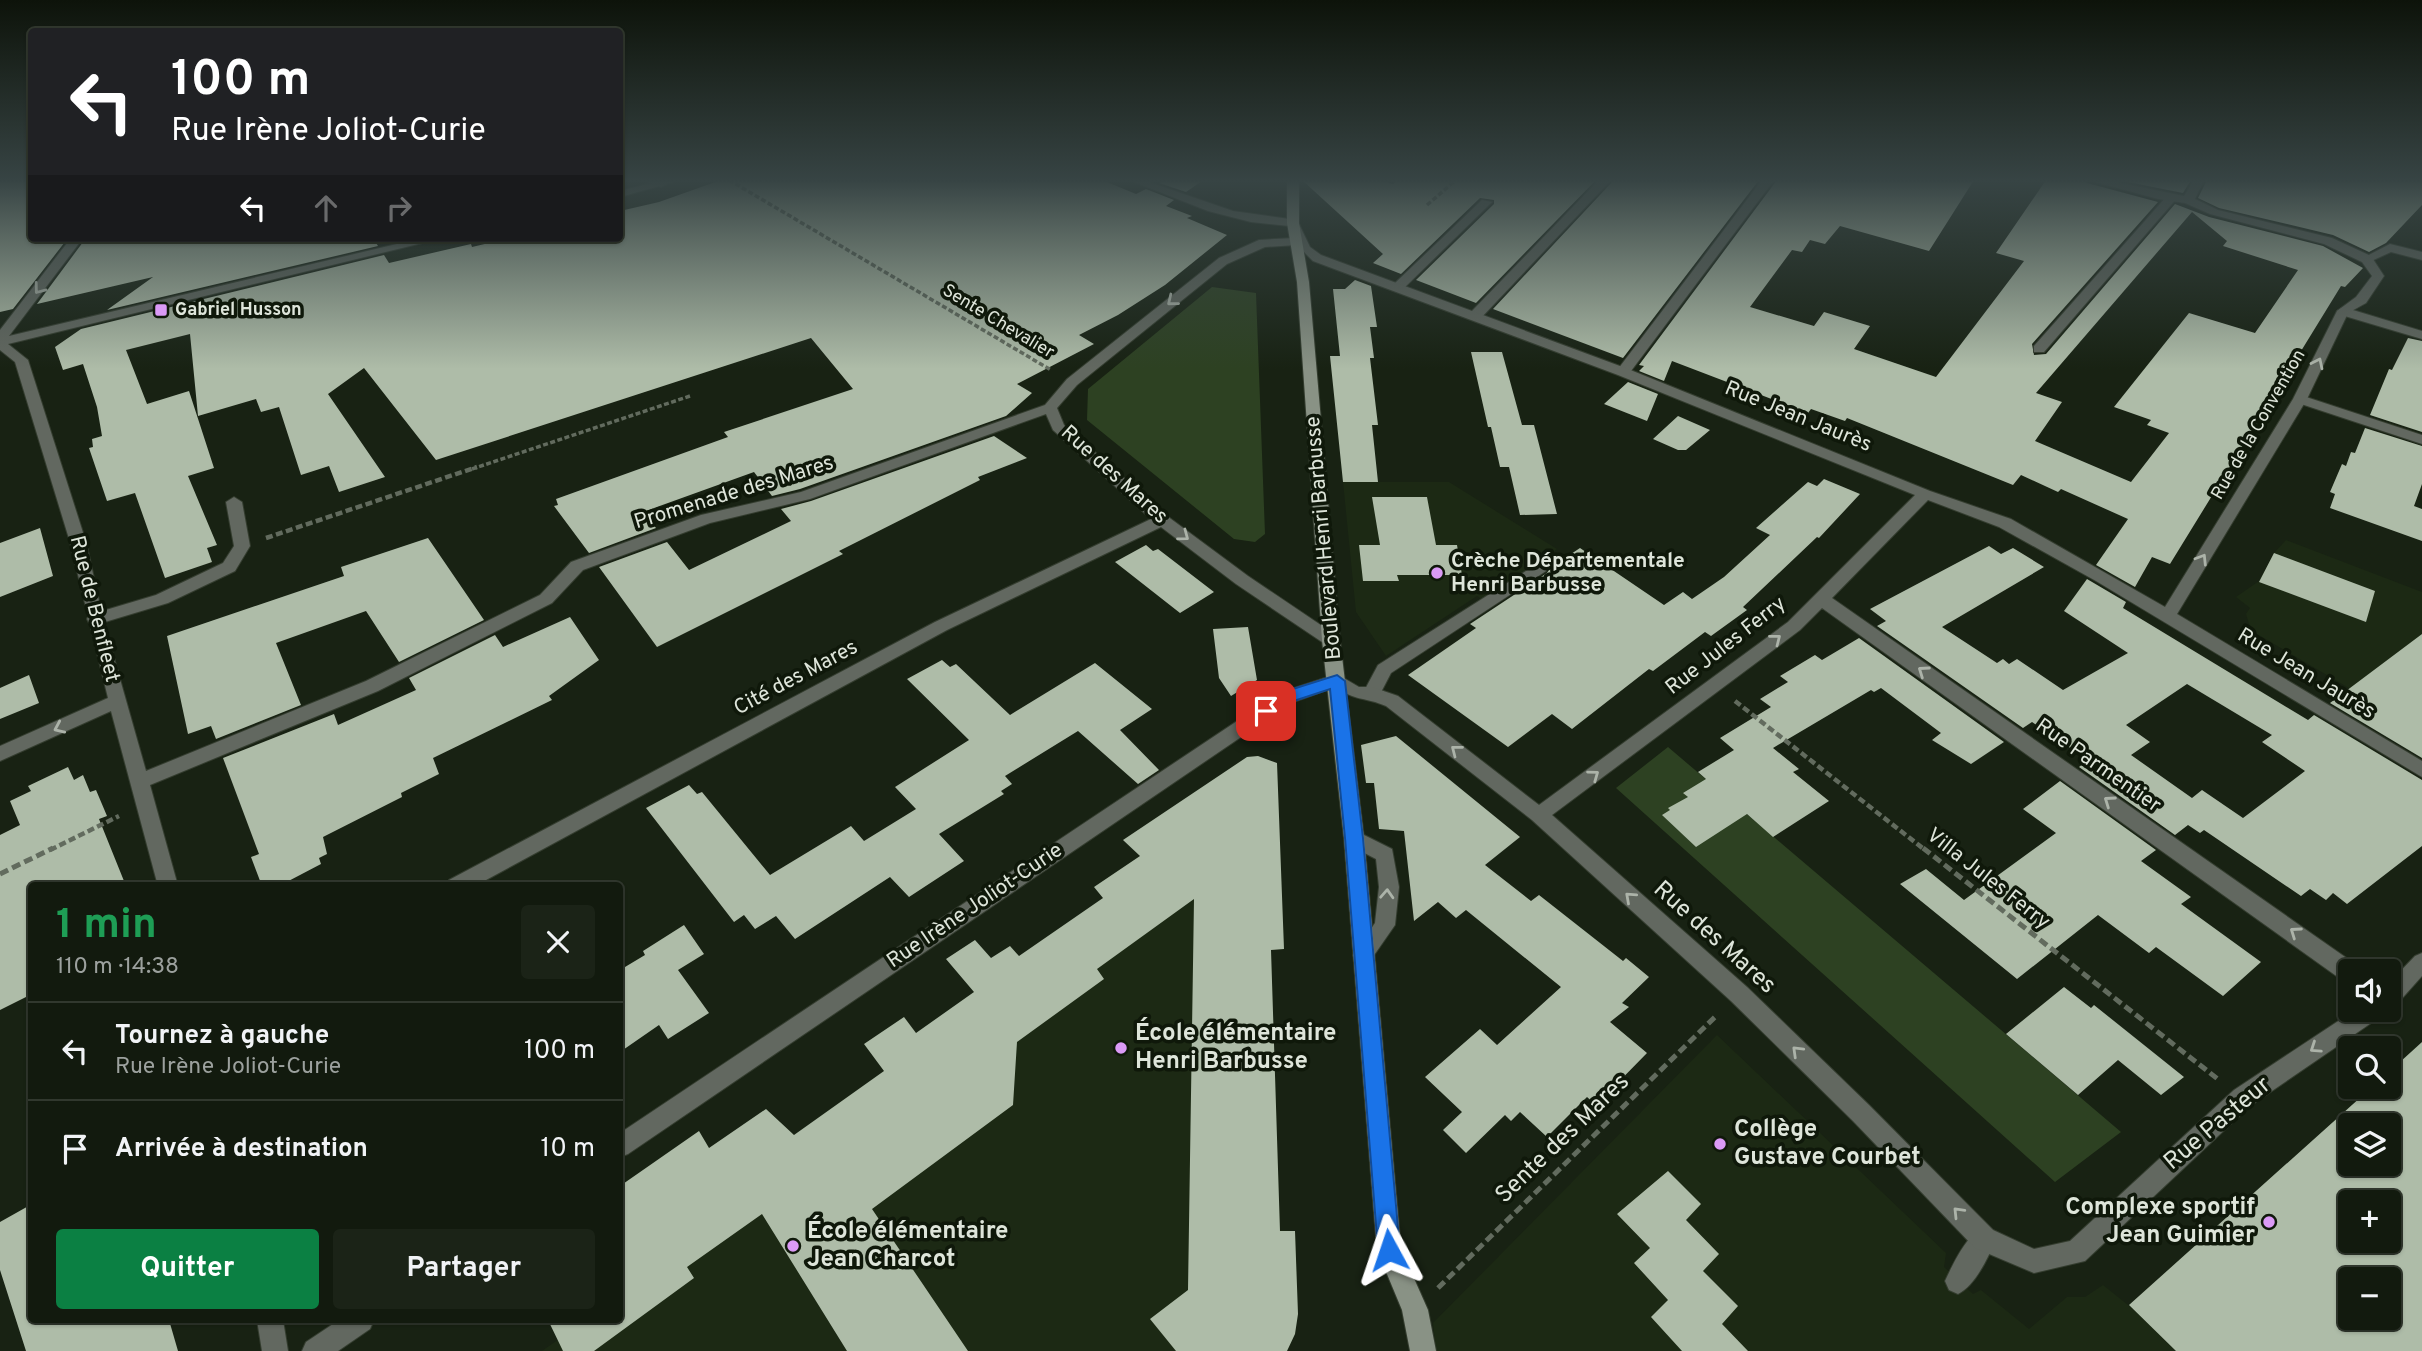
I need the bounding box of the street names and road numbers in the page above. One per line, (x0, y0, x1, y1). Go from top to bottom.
street label: Sente Chevalier (938, 280, 1058, 364)
street label: Rue de la Convention (2207, 346, 2311, 504)
street label: Rue Jean Jaurès (1721, 375, 1875, 459)
street label: Boulevard Henri Barbusse (1300, 415, 1348, 661)
street label: Rue des Mares (1055, 420, 1173, 530)
street label: Promenade des Mares (631, 450, 837, 536)
street label: Rue de Benfleet (63, 533, 125, 685)
street label: Rue Jules Ferry (1660, 591, 1792, 701)
street label: Rue Jean Jaurès (2232, 622, 2380, 726)
street label: Cité des Mares (729, 634, 863, 722)
street label: Rue Parmentier (2030, 713, 2166, 819)
street label: Villa Jules Ferry (1921, 822, 2055, 936)
street label: Rue Irène Joliot-Curie (882, 837, 1068, 975)
street label: Rue des Mares (1646, 875, 1782, 1001)
street label: Sente des Mares (1490, 1067, 1636, 1211)
street label: Rue Pasteur (2158, 1071, 2278, 1177)

